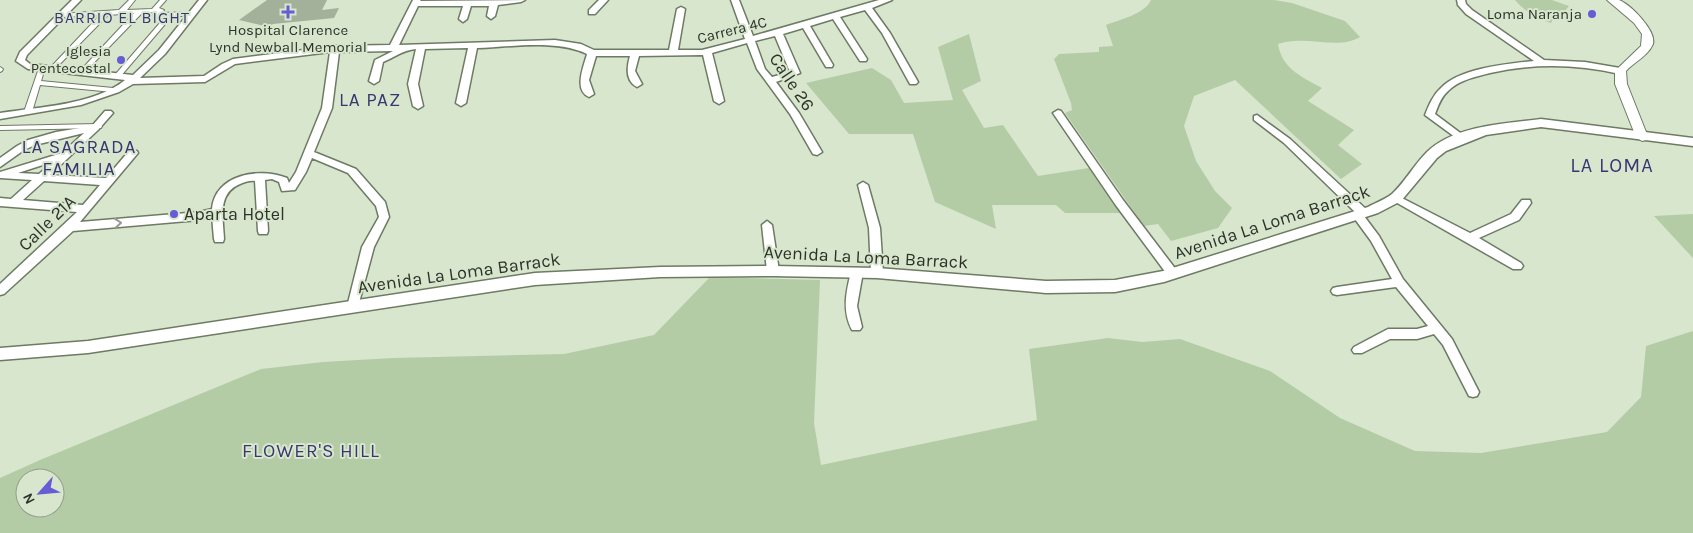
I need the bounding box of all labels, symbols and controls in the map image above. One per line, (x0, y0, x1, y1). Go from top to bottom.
marker: Hospital Clarence Lynd Newball Memorial (281, 5, 295, 19)
place label: Loma Naranja (1487, 5, 1582, 23)
district label: BARRIO EL BIGHT (54, 8, 190, 27)
marker: Loma Naranja (1586, 8, 1598, 20)
street label: Carrera 4C (695, 13, 769, 47)
place label: Hospital Clarence Lynd Newball Memorial (209, 21, 367, 56)
place label: Iglesia Pentecostal (31, 42, 111, 77)
street label: Calle 26 (765, 49, 819, 115)
marker: Iglesia Pentecostal (115, 54, 127, 66)
district label: LA PAZ (339, 89, 401, 111)
district label: LA SAGRADA FAMILIA (22, 136, 136, 180)
district label: LA LOMA (1570, 154, 1654, 177)
street label: Avenida La Loma Barrack (1171, 180, 1373, 264)
street label: Calle 21A (14, 190, 80, 256)
place label: Aparta Hotel (184, 203, 285, 225)
marker: Aparta Hotel (168, 208, 180, 220)
one-way arrow (114, 218, 122, 229)
street label: Avenida La Loma Barrack (763, 241, 969, 273)
street label: Avenida La Loma Barrack (356, 248, 562, 298)
district label: FLOWER'S HILL (242, 440, 380, 462)
north arrow (15, 468, 65, 518)
text: N (19, 490, 39, 507)

